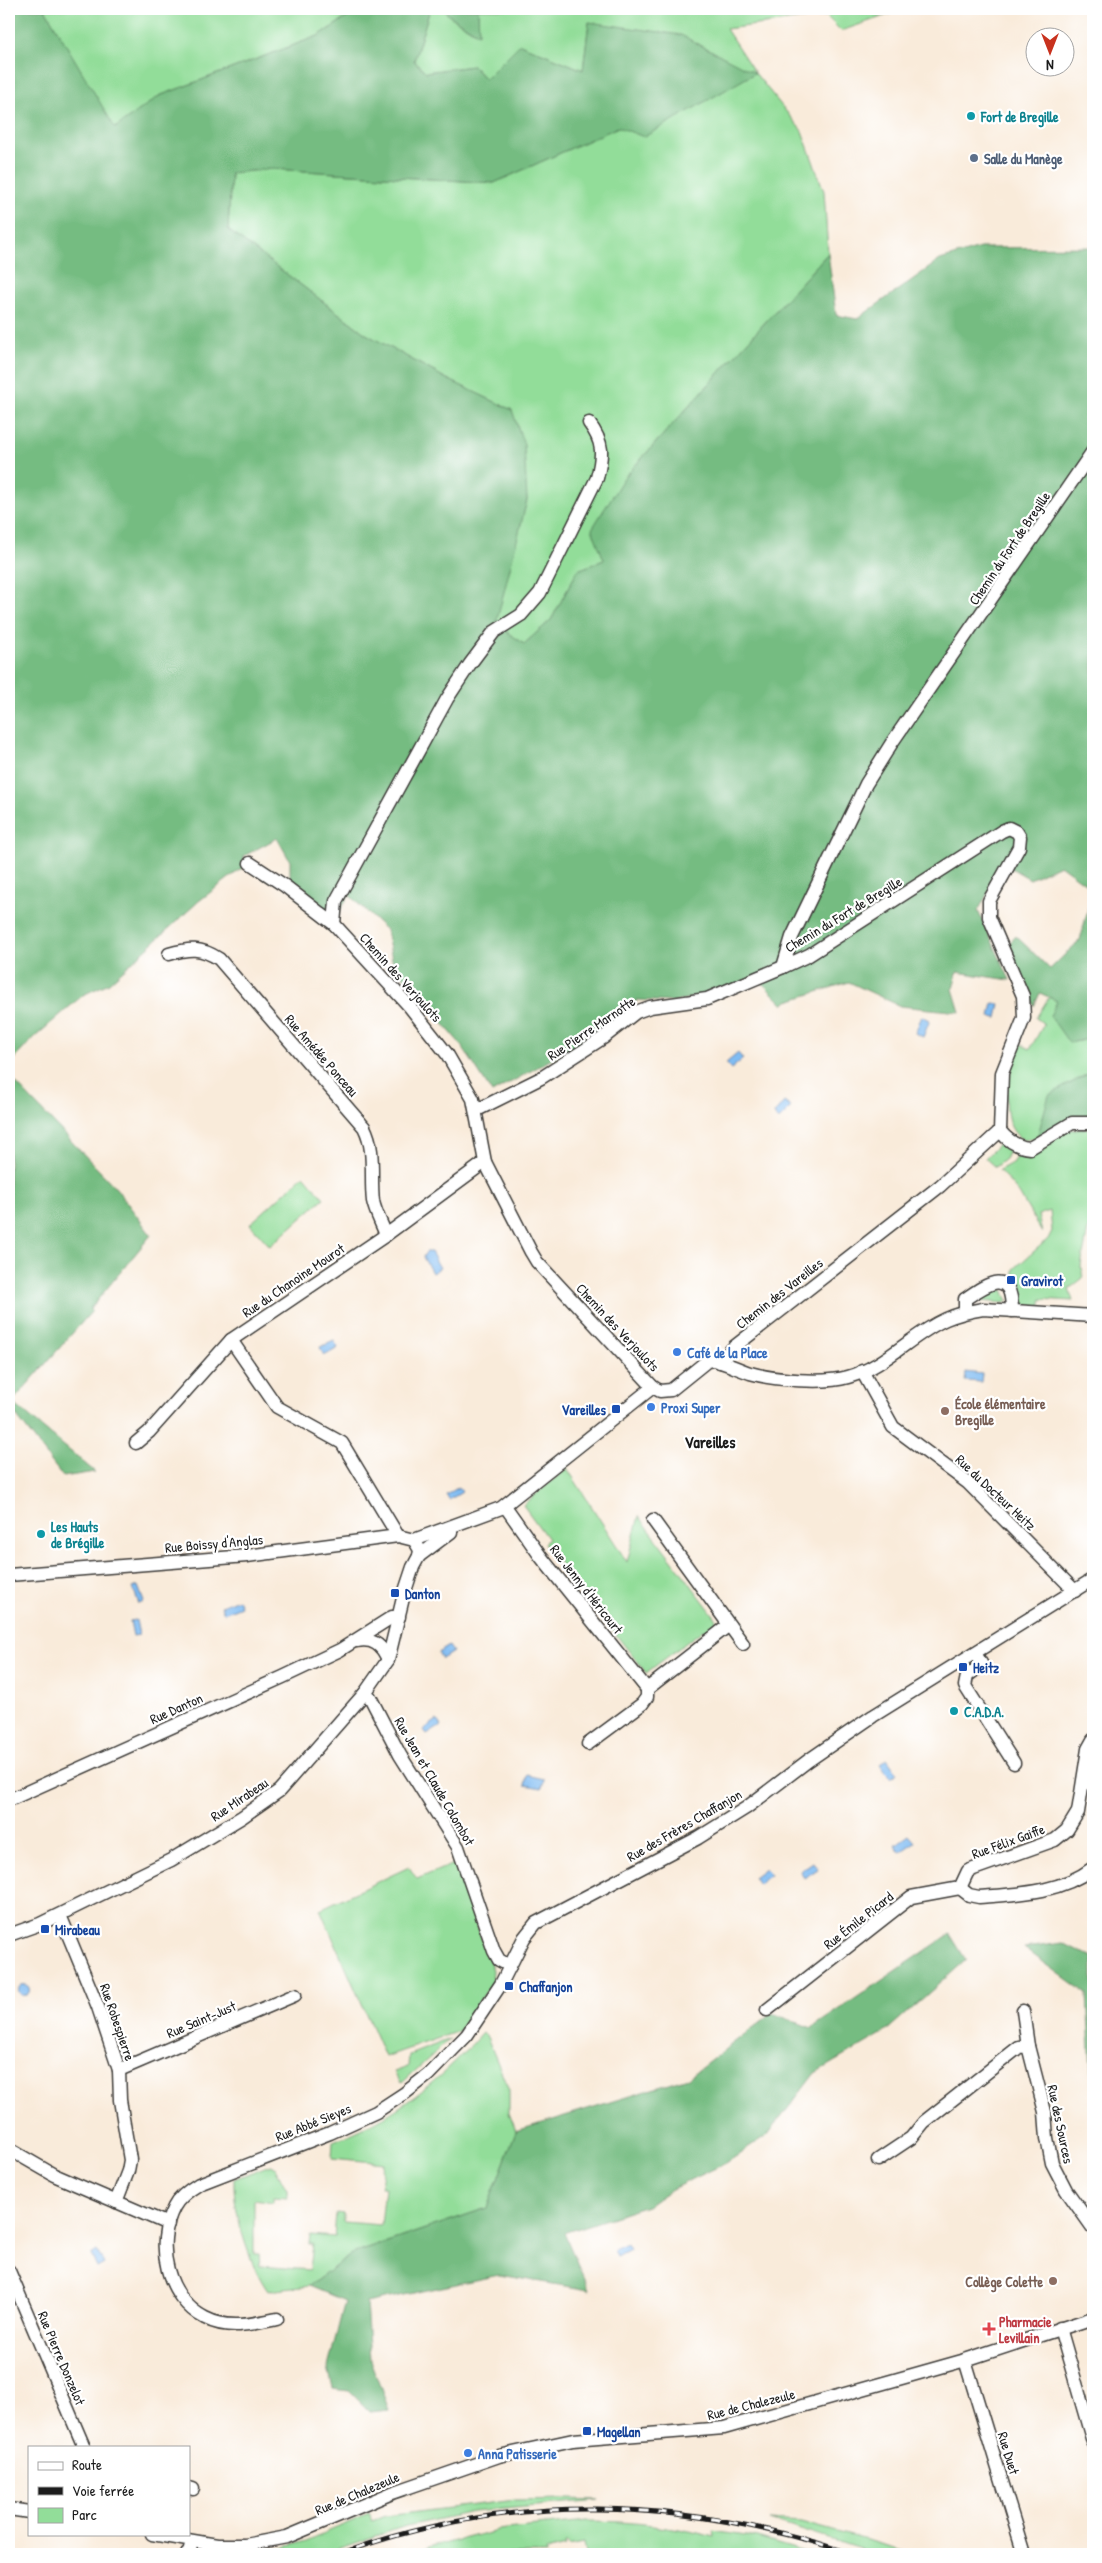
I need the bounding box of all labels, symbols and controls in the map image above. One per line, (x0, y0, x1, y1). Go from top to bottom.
north arrow (1024, 28, 1074, 78)
text: N (1046, 56, 1054, 75)
place label: Fort de Bregille (980, 107, 1059, 128)
marker: Fort de Bregille (965, 110, 977, 122)
place label: Salle du Manège (984, 149, 1063, 170)
marker: Salle du Manège (968, 152, 980, 164)
street label: Chemin du Fort de Bregille (964, 487, 1055, 609)
street label: Chemin du Fort de Bregille (781, 871, 906, 957)
street label: Chemin des Verjoulots (355, 928, 446, 1026)
street label: Rue Pierre Marnotte (543, 991, 639, 1064)
street label: Rue Amédée Ponceau (281, 1010, 363, 1101)
street label: Rue du Chanoine Mourot (238, 1239, 348, 1321)
street label: Chemin des Vareilles (732, 1253, 826, 1333)
place label: Gravirot (1021, 1271, 1064, 1290)
marker: Gravirot (1005, 1274, 1017, 1286)
street label: Chemin des Verjoulots (571, 1279, 664, 1376)
place label: Café de la Place (687, 1343, 768, 1362)
marker: Café de la Place (671, 1346, 683, 1358)
place label: École élémentaire Bregille (955, 1394, 1046, 1431)
place label: Proxi Super (661, 1398, 721, 1419)
place label: Vareilles (562, 1400, 607, 1419)
marker: Proxi Super (645, 1401, 657, 1413)
marker: Vareilles (610, 1403, 622, 1415)
marker: École élémentaire Bregille (939, 1405, 951, 1417)
district label: Vareilles (685, 1431, 736, 1453)
street label: Rue du Docteur Heitz (952, 1450, 1040, 1534)
place label: Les Hauts de Brégille (51, 1517, 105, 1554)
marker: Les Hauts de Brégille (35, 1528, 47, 1540)
street label: Rue Boissy d'Anglas (164, 1529, 264, 1558)
street label: Rue Jenny d'Héricourt (545, 1540, 628, 1638)
place label: Danton (405, 1584, 440, 1603)
marker: Danton (389, 1587, 401, 1599)
place label: Heitz (973, 1658, 999, 1677)
marker: Heitz (957, 1661, 969, 1673)
street label: Rue Danton (147, 1688, 205, 1728)
place label: C.A.D.A. (964, 1702, 1004, 1721)
marker: C.A.D.A. (948, 1705, 960, 1717)
street label: Rue Jean et Claude Colombot (390, 1713, 480, 1849)
street label: Rue Mirabeau (207, 1773, 272, 1825)
street label: Rue des Frères Chaffanjon (623, 1784, 745, 1867)
street label: Rue Félix Gaiffe (969, 1819, 1047, 1863)
street label: Rue Émile Picard (819, 1886, 897, 1953)
place label: Mirabeau (55, 1920, 100, 1939)
marker: Mirabeau (39, 1923, 51, 1935)
place label: Chaffanjon (519, 1977, 572, 1997)
marker: Chaffanjon (503, 1980, 515, 1992)
street label: Rue Robespierre (95, 1981, 140, 2064)
street label: Rue Saint-Just (163, 1996, 239, 2042)
street label: Rue des Sources (1043, 2083, 1079, 2165)
street label: Rue Abbé Sieyes (272, 2098, 354, 2147)
place label: Collège Colette (965, 2272, 1043, 2293)
marker: Collège Colette (1047, 2275, 1059, 2287)
street label: Rue Pierre Donzelot (34, 2308, 90, 2408)
place label: Pharmacie Levillain (999, 2312, 1052, 2347)
marker: Pharmacie Levillain (983, 2323, 995, 2335)
street label: Rue de Chalezeule (705, 2384, 797, 2424)
place label: Magellan (597, 2422, 640, 2443)
marker: Magellan (581, 2425, 593, 2437)
street label: Rue Duet (994, 2429, 1024, 2477)
place label: Anna Patisserie (478, 2444, 557, 2463)
legend (28, 2446, 190, 2536)
marker: Anna Patisserie (462, 2447, 474, 2459)
text: Route (72, 2454, 102, 2475)
street label: Rue de Chalezeule (312, 2467, 402, 2519)
text: Voie ferrée (72, 2480, 134, 2501)
text: Parc (72, 2504, 97, 2525)

